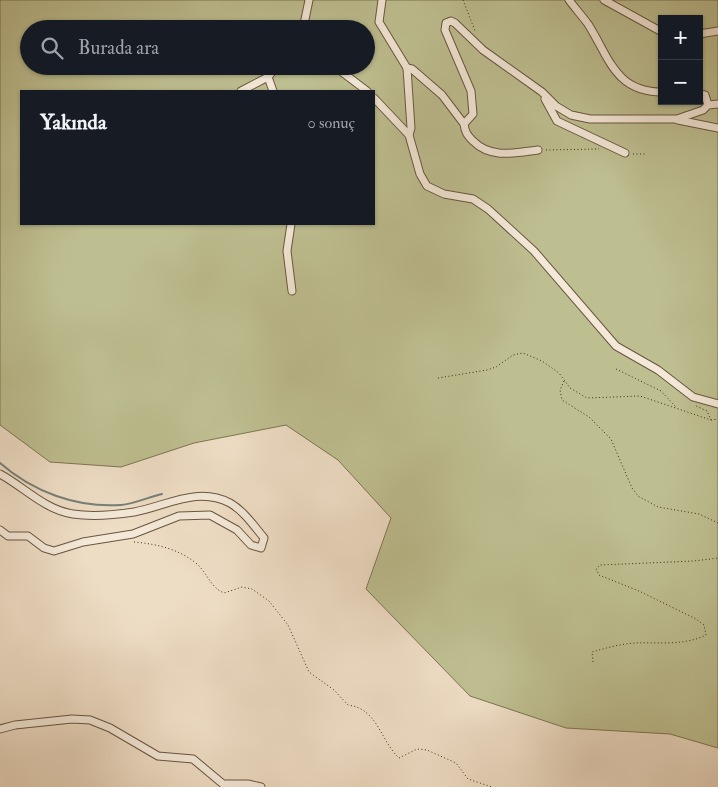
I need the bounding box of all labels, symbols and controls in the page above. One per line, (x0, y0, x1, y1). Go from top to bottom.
map controls (658, 15, 703, 105)
button: + (658, 15, 703, 60)
search box (20, 20, 375, 75)
icon: search (38, 34, 66, 62)
text: Burada ara (78, 36, 159, 60)
button: − (658, 60, 703, 105)
text: Yakında (40, 109, 107, 136)
text: 0 sonuç (307, 113, 355, 133)

